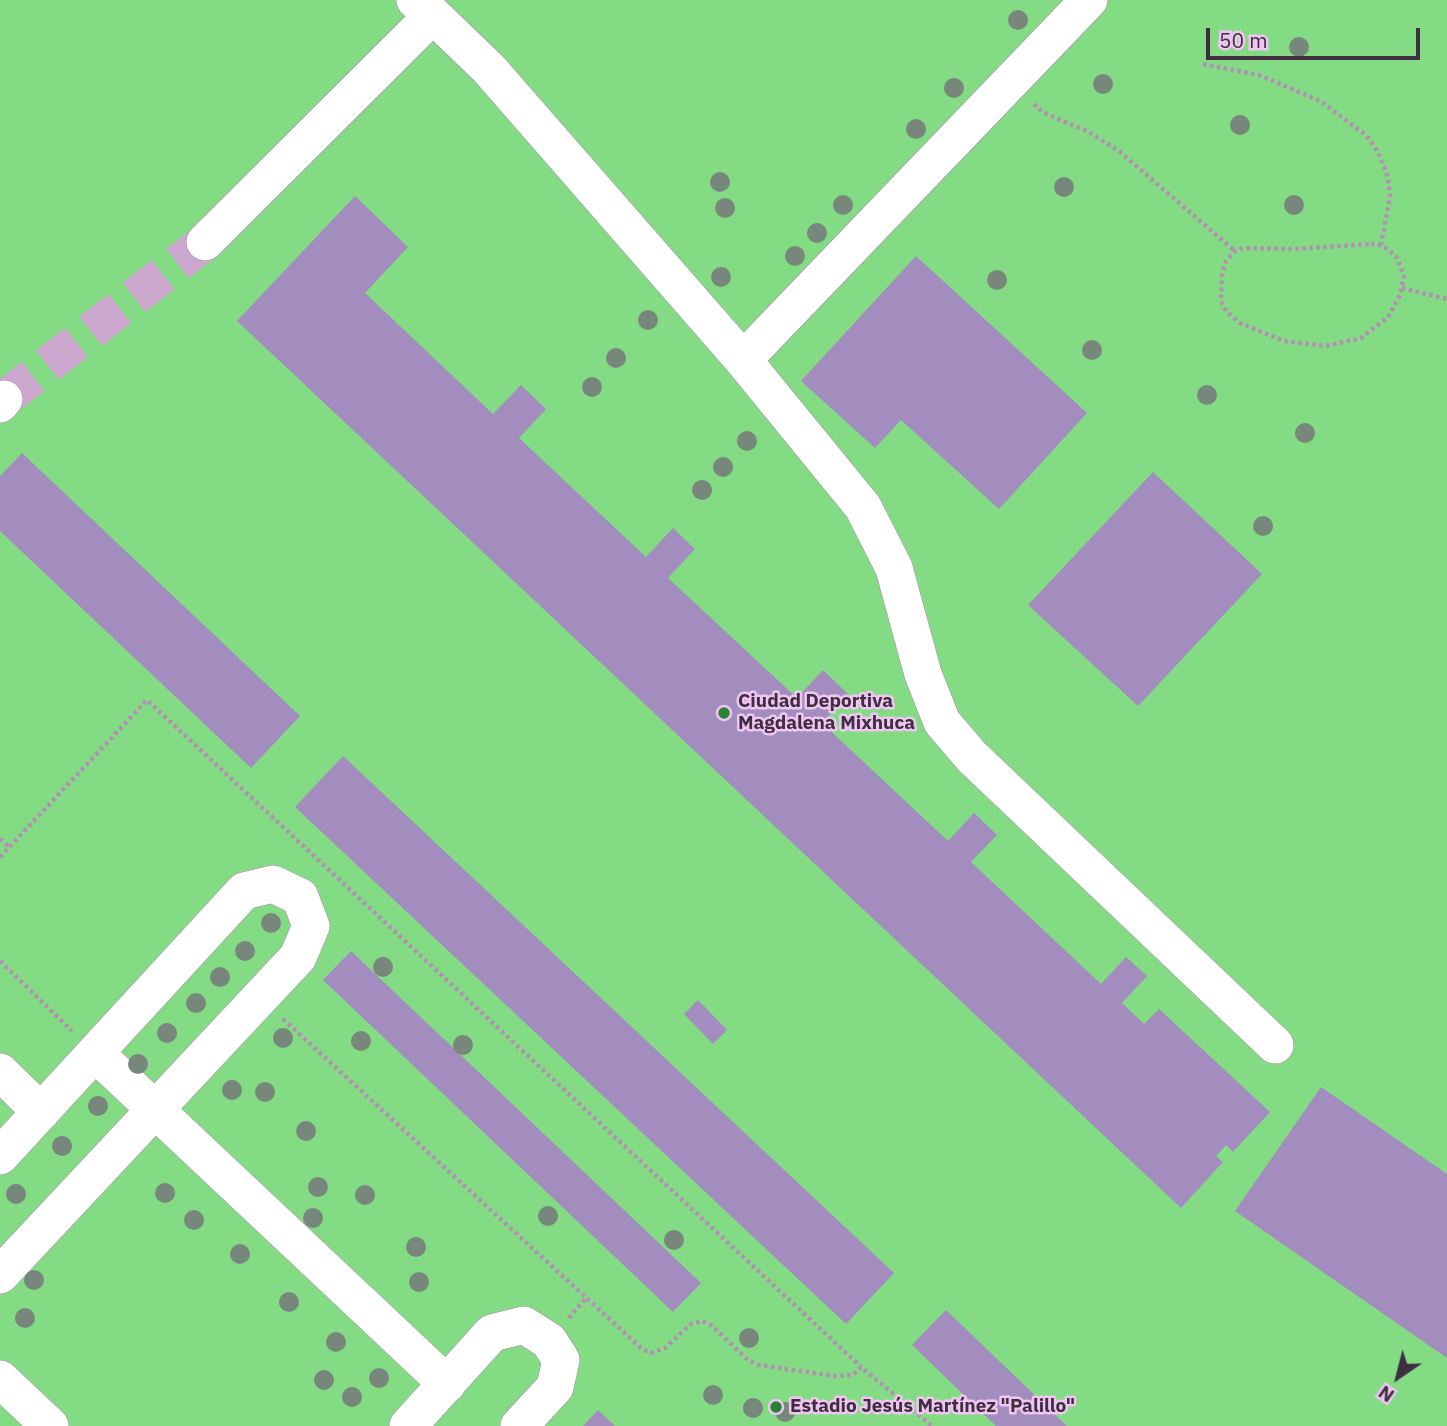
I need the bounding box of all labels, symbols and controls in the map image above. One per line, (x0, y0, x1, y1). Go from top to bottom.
scale bar (1209, 14, 1422, 58)
text: 50 m (1219, 26, 1268, 54)
place label: Ciudad Deportiva Magdalena Mixhuca (738, 691, 915, 735)
marker: Ciudad Deportiva Magdalena Mixhuca (716, 705, 732, 721)
north arrow (1363, 1342, 1433, 1412)
text: N (1373, 1380, 1398, 1408)
place label: Estadio Jesús Martínez "Palillo" (790, 1396, 1075, 1418)
marker: Estadio Jesús Martínez "Palillo" (768, 1399, 784, 1415)

